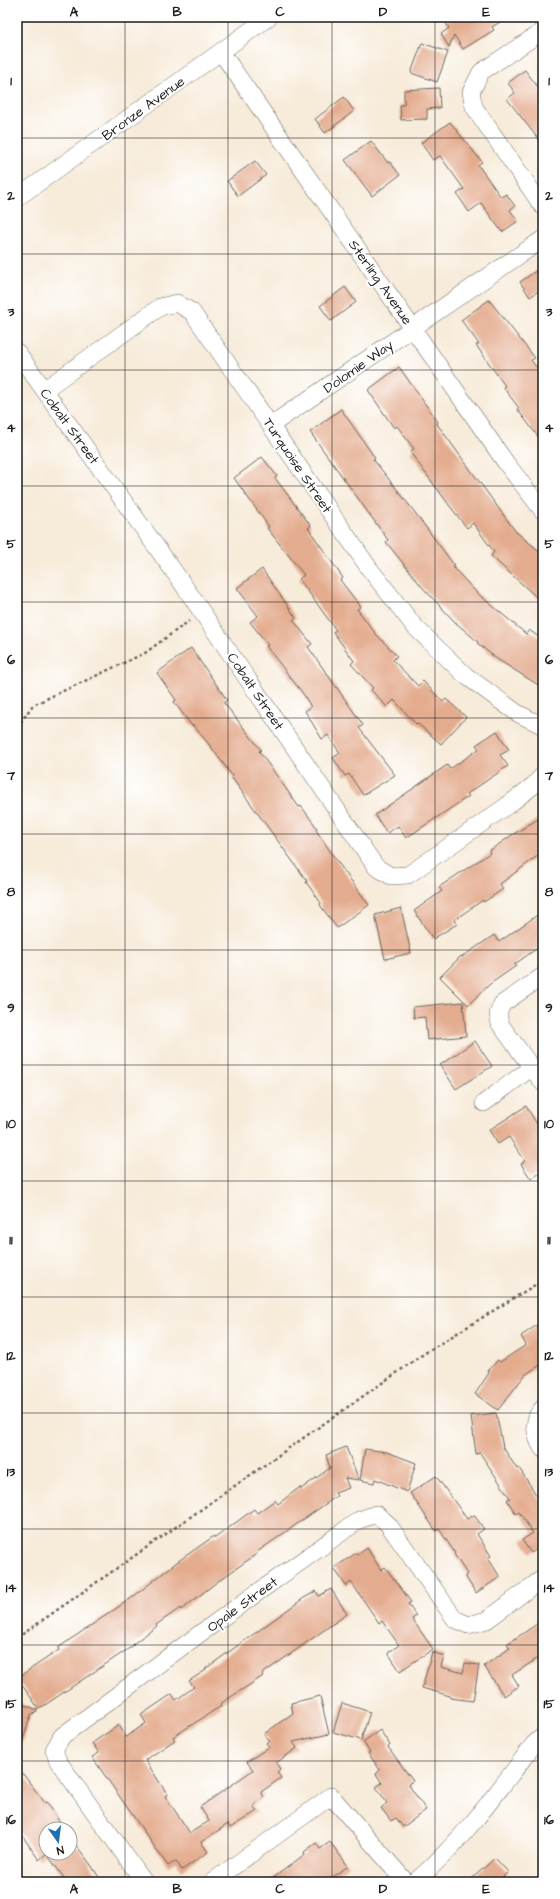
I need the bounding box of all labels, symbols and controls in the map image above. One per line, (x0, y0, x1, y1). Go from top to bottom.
text: A (70, 3, 79, 21)
text: B (172, 3, 182, 21)
text: C (275, 3, 285, 21)
text: D (379, 3, 388, 21)
text: E (482, 3, 490, 21)
text: 1 (10, 72, 12, 90)
street label: Bronze Avenue (98, 72, 190, 146)
text: 1 (548, 72, 550, 90)
text: 2 (6, 187, 15, 205)
text: 2 (544, 187, 553, 205)
street label: Sterling Avenue (343, 236, 417, 329)
text: 3 (7, 303, 15, 321)
text: 3 (545, 303, 553, 321)
street label: Dolomie Way (320, 335, 398, 398)
street label: Cobalt Street (35, 385, 104, 469)
street label: Turquoise Street (258, 414, 337, 518)
text: 4 (7, 419, 16, 437)
text: 4 (545, 419, 554, 437)
text: 5 (6, 535, 16, 553)
text: 5 (544, 535, 554, 553)
street label: Cobalt Street (222, 649, 289, 734)
text: 6 (7, 651, 16, 669)
text: 6 (545, 651, 554, 669)
text: 7 (6, 767, 16, 785)
text: 7 (544, 767, 554, 785)
text: 8 (7, 883, 16, 901)
text: 8 (545, 883, 554, 901)
text: 9 (7, 999, 15, 1017)
text: 9 (545, 999, 553, 1017)
text: 10 (6, 1115, 17, 1133)
text: 10 (544, 1115, 555, 1133)
text: 11 (9, 1231, 13, 1249)
text: 11 (547, 1231, 551, 1249)
text: 12 (6, 1347, 16, 1365)
text: 12 (544, 1347, 554, 1365)
text: 13 (7, 1463, 16, 1481)
text: 13 (545, 1463, 554, 1481)
street label: Opale Street (203, 1572, 282, 1637)
text: 14 (6, 1579, 16, 1597)
text: 14 (544, 1579, 554, 1597)
text: 15 (6, 1695, 17, 1713)
text: 15 (544, 1695, 555, 1713)
text: 16 (6, 1811, 17, 1829)
text: 16 (544, 1811, 555, 1829)
north arrow (38, 1821, 78, 1861)
text: N (55, 1842, 65, 1858)
text: A (70, 1880, 79, 1898)
text: B (172, 1880, 182, 1898)
text: C (275, 1880, 285, 1898)
text: D (379, 1880, 388, 1898)
text: E (482, 1880, 490, 1898)

